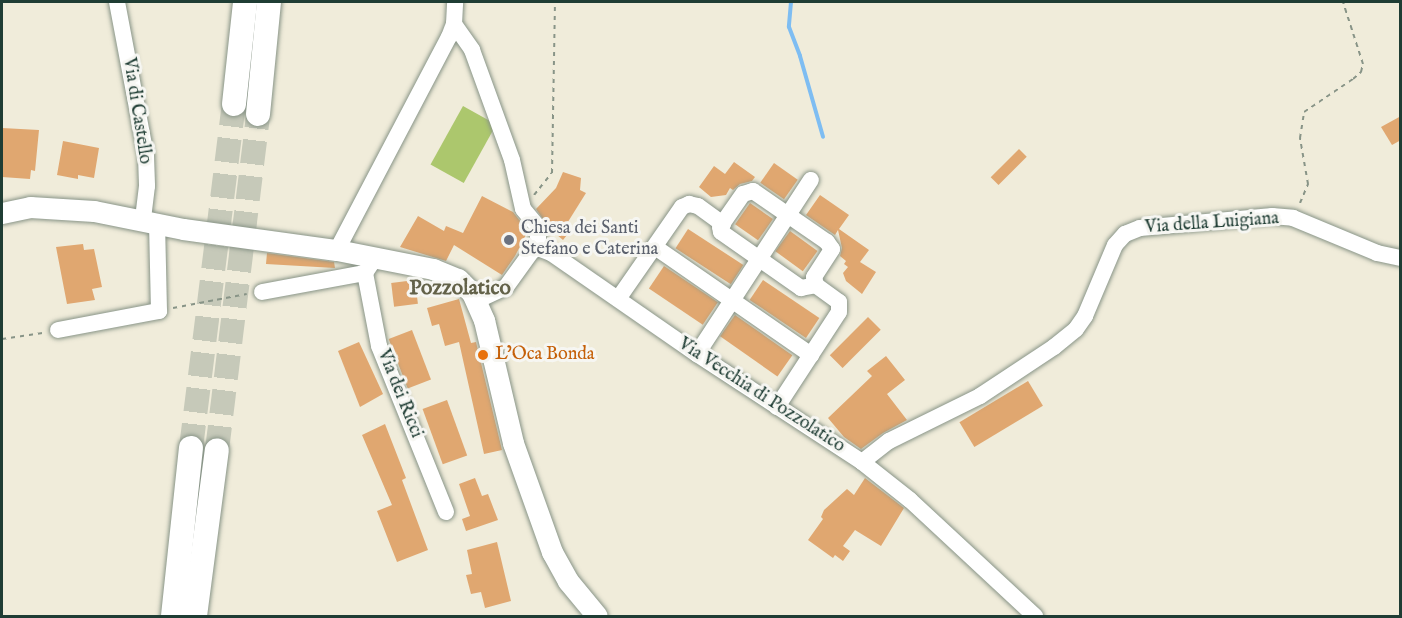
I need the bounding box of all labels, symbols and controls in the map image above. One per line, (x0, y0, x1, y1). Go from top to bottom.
street label: Via di Castello (117, 56, 155, 166)
street label: Via della Luigiana (1144, 209, 1280, 239)
place label: Chiesa dei Santi Stefano e Caterina (521, 219, 658, 262)
marker: Chiesa dei Santi Stefano e Caterina (502, 233, 516, 247)
district label: Pozzolatico (409, 276, 511, 302)
street label: Via Vecchia di Pozzolatico (674, 334, 848, 458)
place label: L’Oca Bonda (495, 344, 595, 366)
street label: Via dei Ricci (371, 347, 427, 441)
marker: L’Oca Bonda (476, 348, 490, 362)

